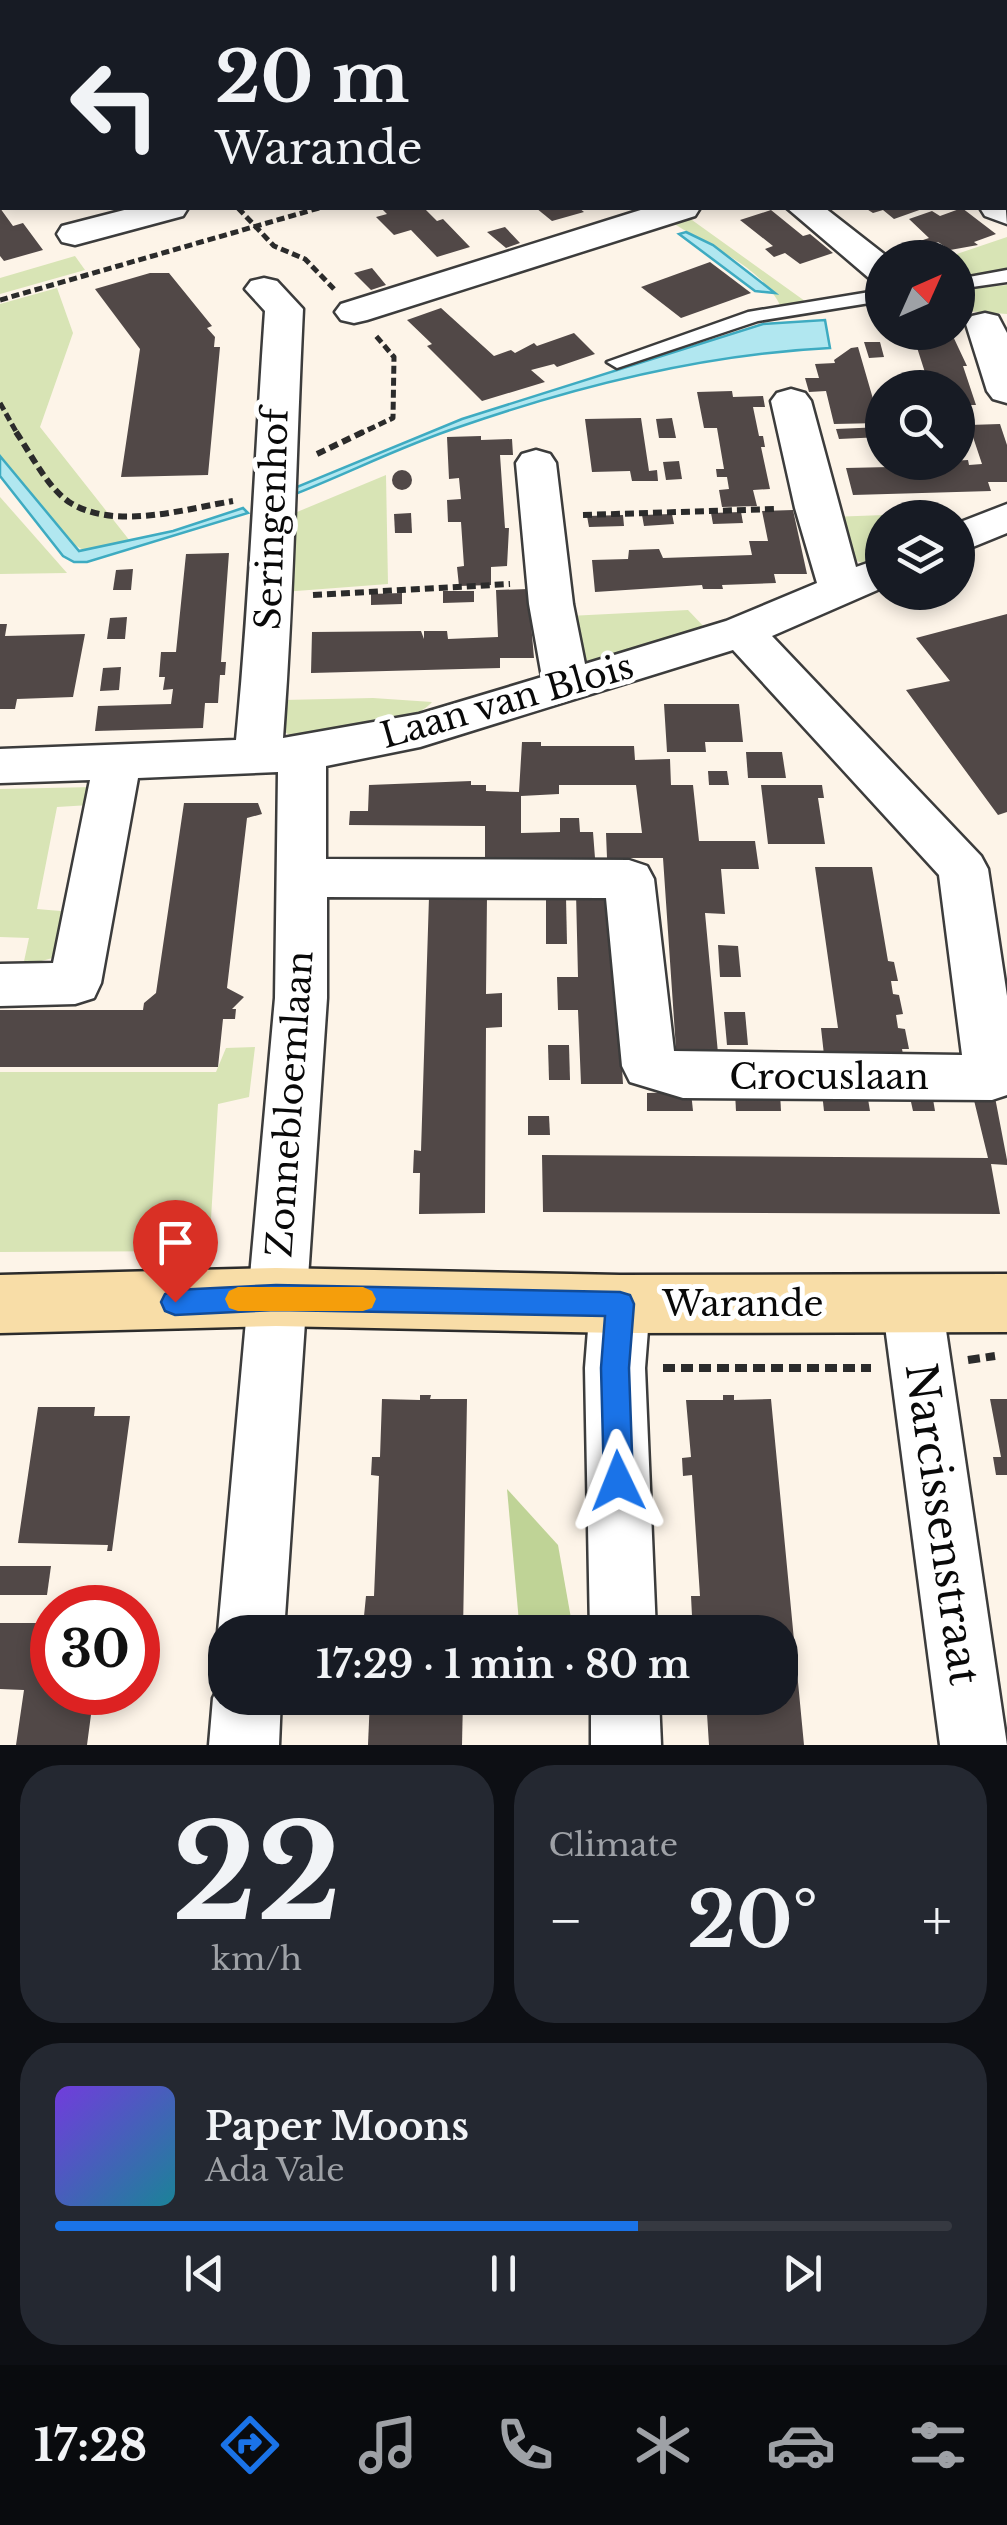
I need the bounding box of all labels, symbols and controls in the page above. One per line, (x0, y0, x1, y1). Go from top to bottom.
text: 20 m (215, 34, 409, 121)
icon: left (50, 40, 180, 170)
text: Warande (215, 120, 422, 176)
north arrow (865, 240, 975, 350)
map controls (865, 240, 975, 610)
button: search (865, 370, 975, 480)
street label: Seringenhof (246, 404, 297, 631)
button: layers (865, 500, 975, 610)
street label: Laan van Blois (376, 644, 638, 757)
street label: Zonnebloemlaan (257, 949, 322, 1259)
street label: Crocuslaan (729, 1055, 929, 1098)
pin (133, 1200, 218, 1303)
icon: arrive (148, 1215, 203, 1270)
street label: Warande (661, 1282, 824, 1325)
street label: Narcissenstraat (895, 1360, 991, 1688)
position arrow (566, 1429, 670, 1533)
speed limit sign: 30 (30, 1585, 160, 1715)
text: 17:29 · 1 min · 80 m (316, 1641, 690, 1688)
text: 22 (172, 1793, 341, 1954)
text: Climate (549, 1825, 678, 1865)
text: 20° (687, 1874, 818, 1967)
text: − (549, 1887, 583, 1955)
text: + (922, 1887, 952, 1955)
text: km/h (211, 1939, 302, 1979)
text: Paper Moons (205, 2103, 469, 2150)
text: Ada Vale (205, 2150, 345, 2190)
icon: previous (177, 2246, 232, 2301)
icon: pause (476, 2246, 531, 2301)
icon: next (775, 2246, 830, 2301)
icon: directions (215, 2410, 285, 2480)
icon: music (353, 2410, 423, 2480)
icon: phone (490, 2410, 560, 2480)
icon: climate (628, 2410, 698, 2480)
icon: car (766, 2410, 836, 2480)
icon: filters (903, 2410, 973, 2480)
text: 17:28 (34, 2417, 147, 2473)

